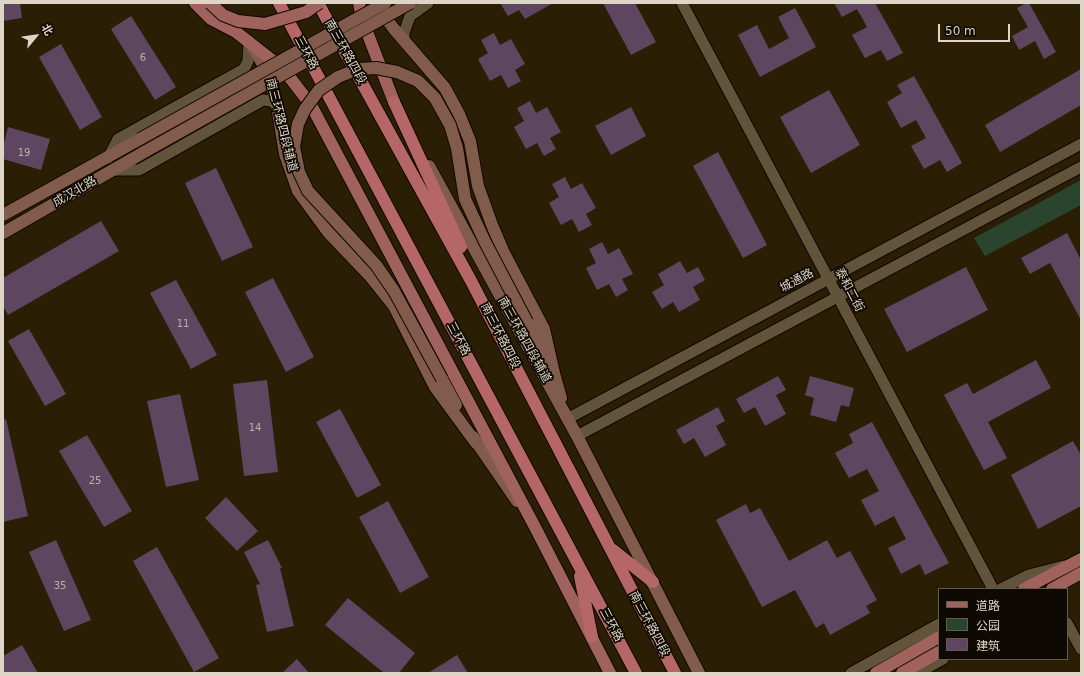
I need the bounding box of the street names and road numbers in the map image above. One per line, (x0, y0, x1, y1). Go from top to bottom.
street label: 南三环路四段 (321, 17, 369, 87)
street label: 三环路 (291, 34, 321, 72)
street label: 南三环路四段辅道 (262, 77, 300, 173)
street label: 成汉北路 (51, 174, 99, 210)
street label: 泰和二街 (831, 265, 867, 315)
street label: 城通路 (778, 266, 816, 296)
street label: 南三环路四段辅道 (494, 295, 554, 385)
street label: 南三环路四段 (477, 301, 523, 371)
street label: 三环路 (443, 320, 473, 358)
street label: 南三环路四段 (626, 589, 672, 659)
street label: 三环路 (596, 606, 626, 644)

